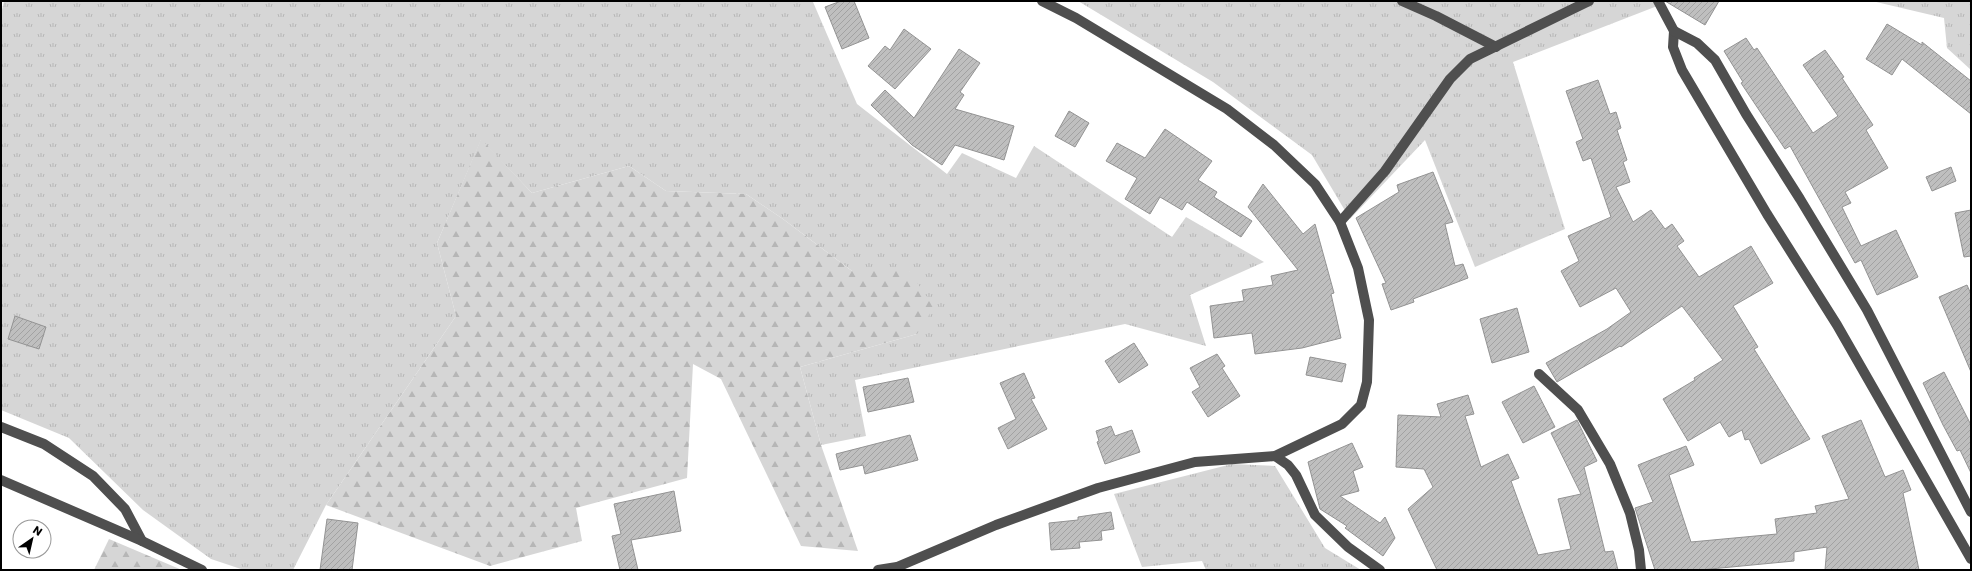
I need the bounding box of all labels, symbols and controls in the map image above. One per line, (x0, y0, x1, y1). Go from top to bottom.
north arrow (12, 519, 52, 559)
text: N (30, 522, 45, 540)

